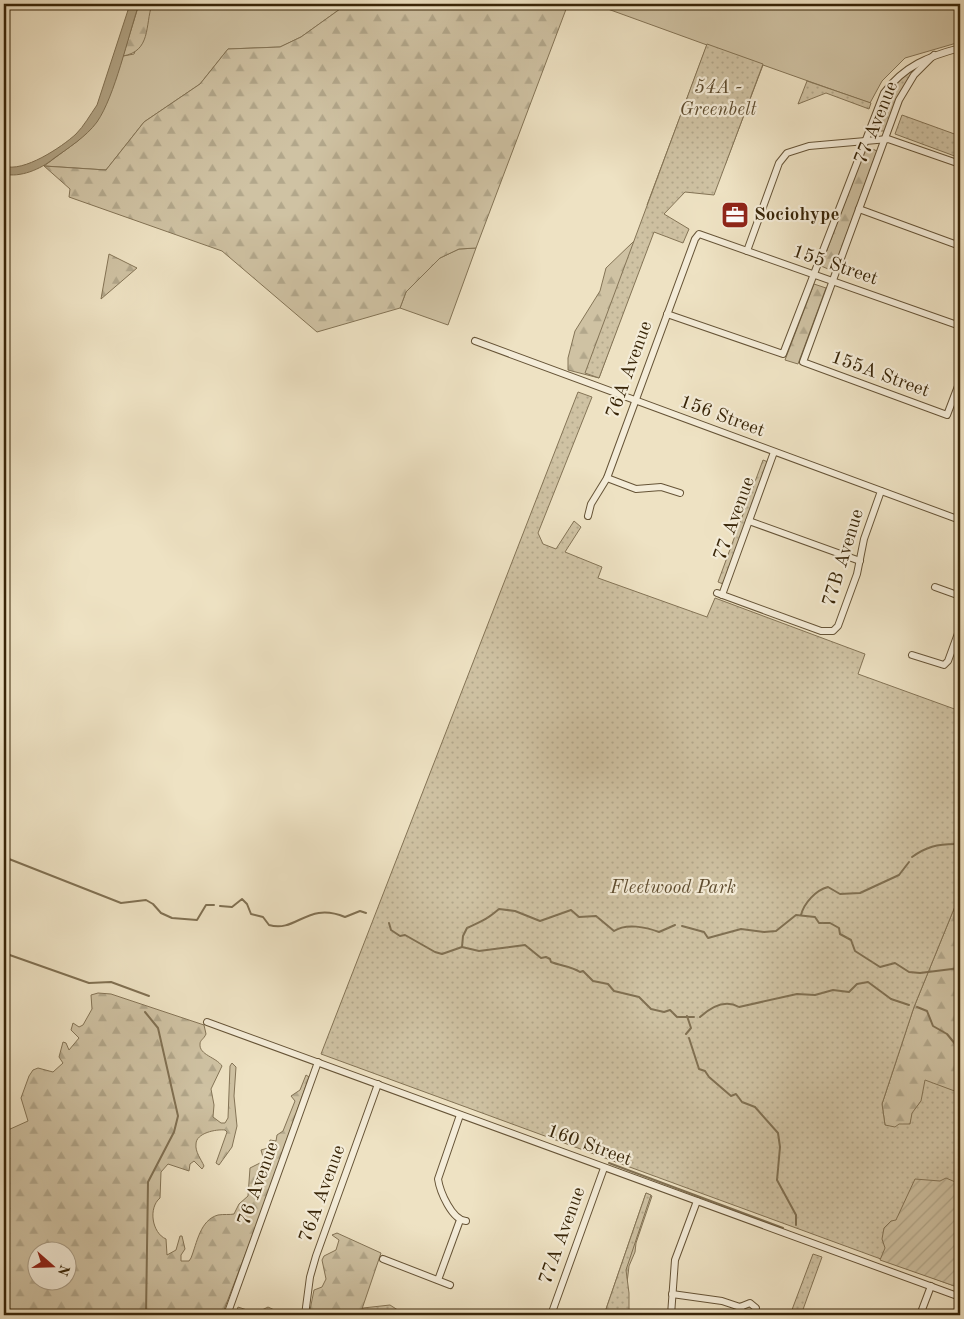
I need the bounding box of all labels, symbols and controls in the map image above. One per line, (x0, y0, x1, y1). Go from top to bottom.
park label: 54A - Greenbelt (679, 78, 758, 120)
street label: 77 Avenue (852, 79, 902, 167)
office icon: Sociohype (720, 200, 750, 230)
place label: Sociohype (754, 206, 839, 225)
street label: 155 Street (790, 243, 880, 289)
street label: 76A Avenue (604, 319, 656, 421)
street label: 155A Street (828, 348, 932, 402)
street label: 156 Street (677, 393, 767, 441)
street label: 77 Avenue (711, 475, 759, 563)
street label: 77B Avenue (820, 507, 868, 609)
park label: Fleetwood Park (609, 879, 736, 898)
street label: 160 Street (544, 1122, 634, 1170)
street label: 76 Avenue (235, 1140, 283, 1228)
street label: 76A Avenue (297, 1143, 349, 1245)
street label: 77A Avenue (537, 1185, 589, 1287)
north arrow (28, 1242, 78, 1292)
text: N (55, 1263, 72, 1278)

